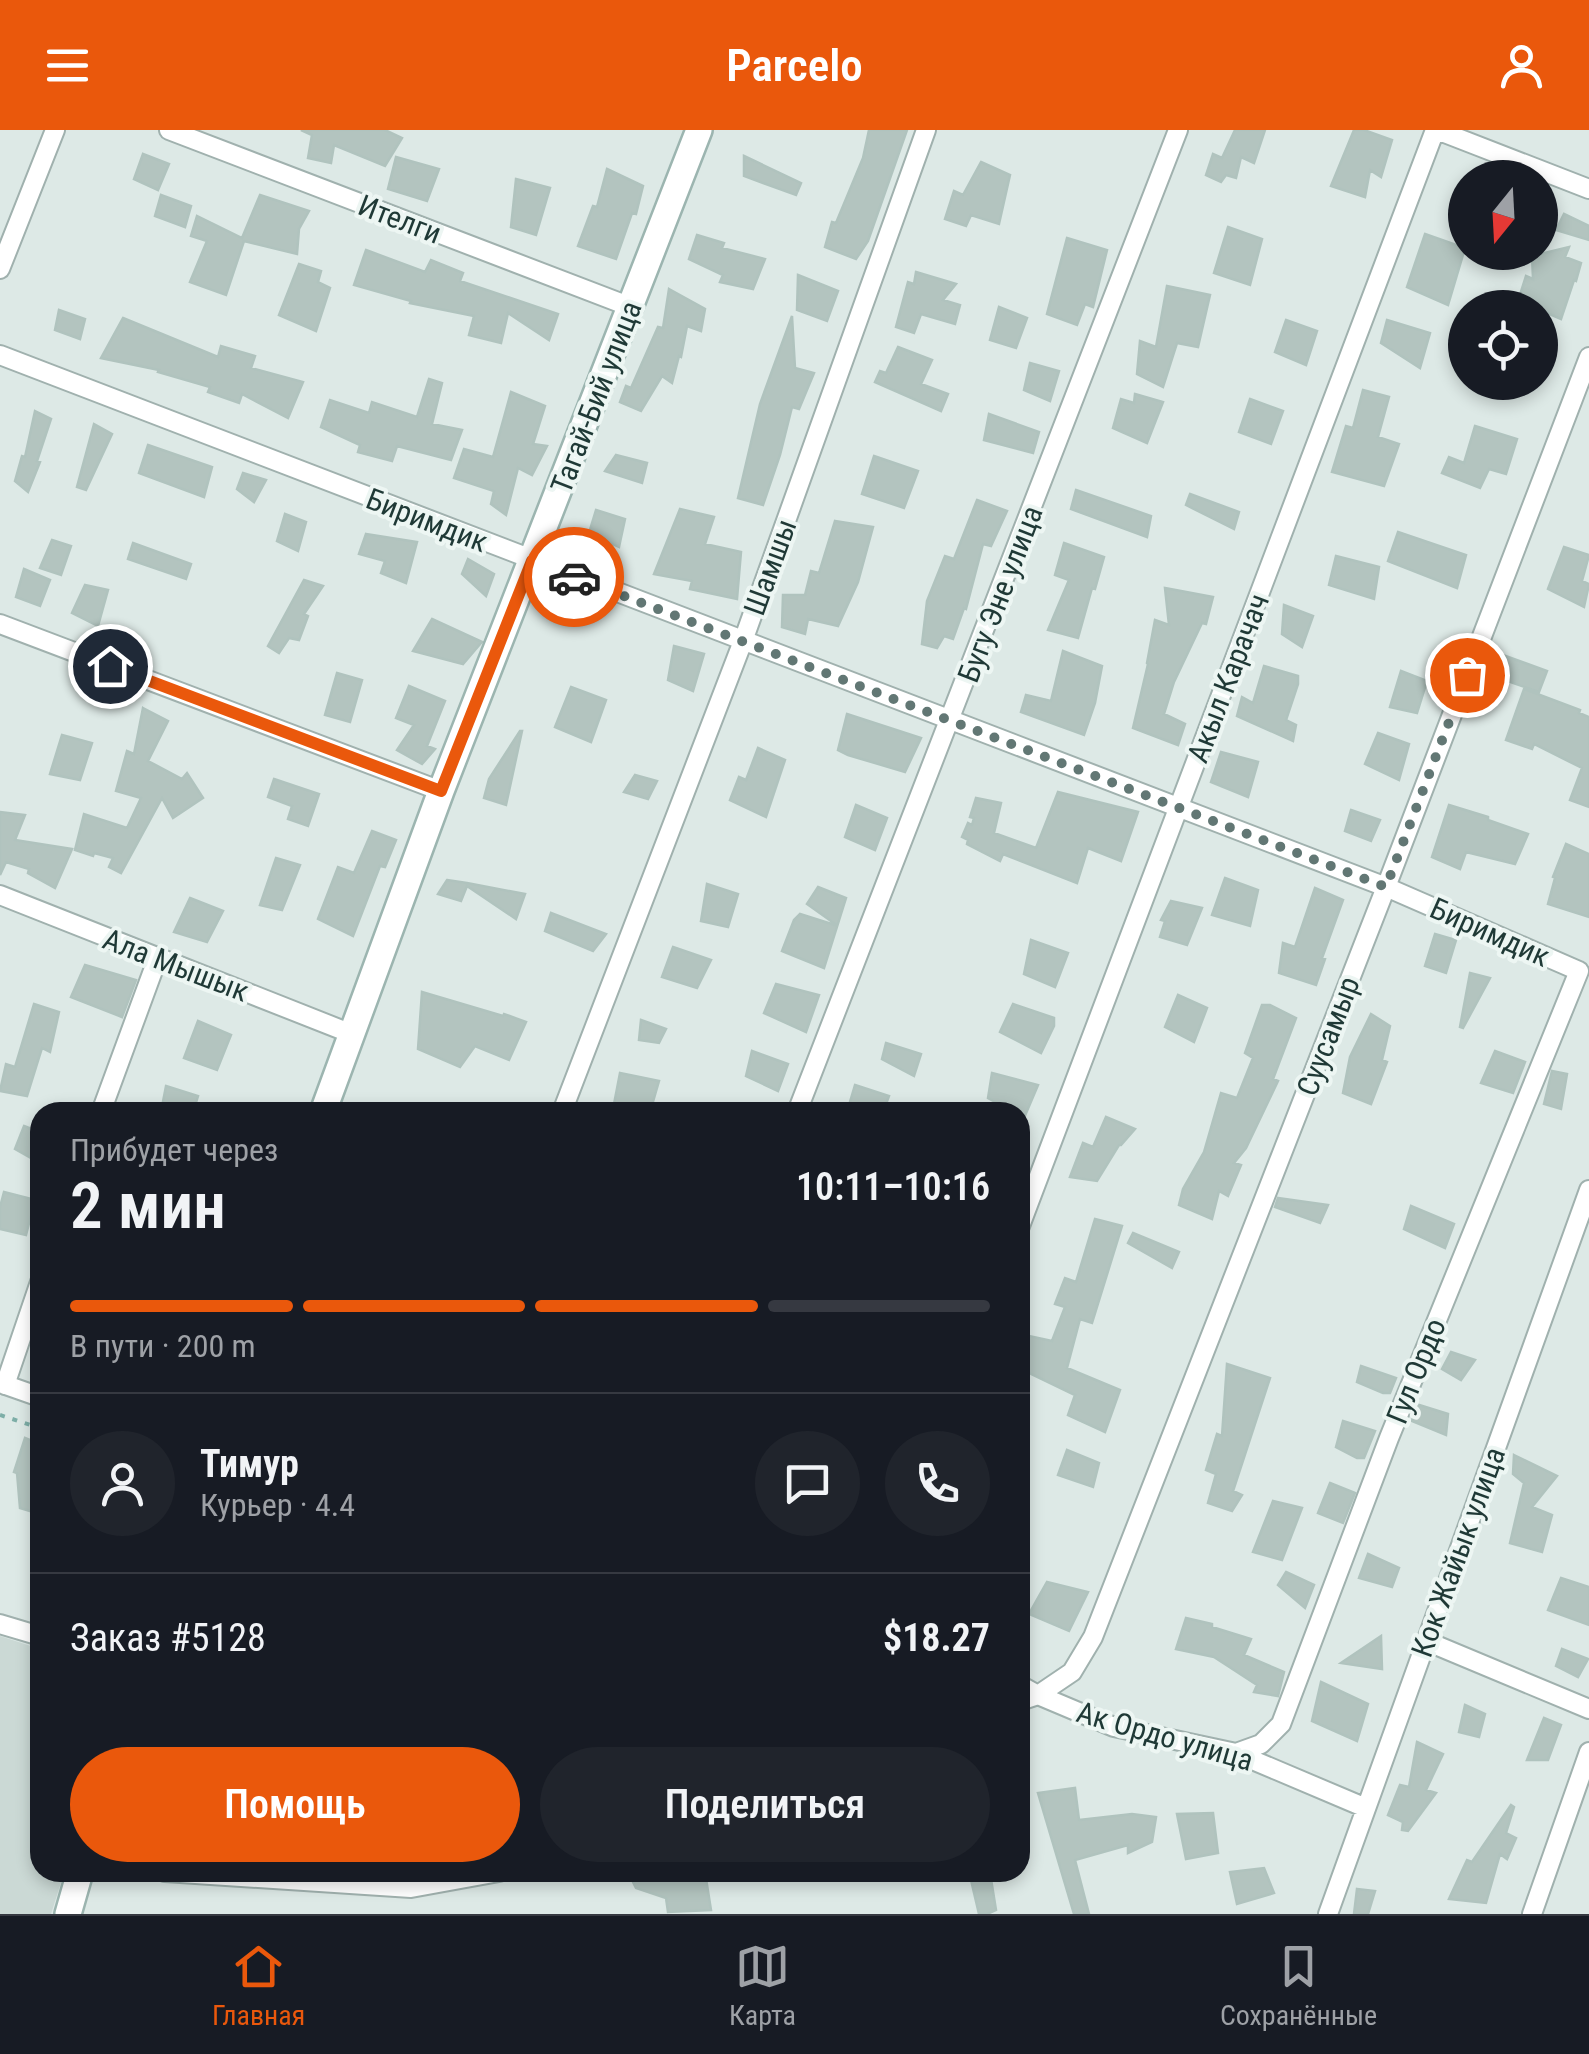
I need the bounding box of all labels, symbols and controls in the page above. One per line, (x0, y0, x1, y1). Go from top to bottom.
icon: menu (40, 38, 95, 93)
icon: person (1494, 38, 1549, 93)
text: Parcelo (726, 39, 863, 92)
north arrow (1448, 160, 1558, 270)
map controls (1448, 160, 1558, 400)
street label: Ителги (354, 187, 446, 251)
button: locate (1448, 290, 1558, 400)
street label: Тагай-Бий улица (543, 296, 649, 498)
street label: Биримдик (361, 481, 493, 559)
street label: Бугу Эне улица (950, 501, 1050, 687)
street label: Шамшы (736, 514, 804, 620)
courier (524, 527, 624, 627)
icon: car (547, 550, 602, 605)
street label: Акыл Карачач (1180, 589, 1276, 767)
pin (68, 624, 153, 709)
pin (1425, 633, 1510, 718)
icon: home (83, 639, 138, 694)
icon: bag (1440, 648, 1495, 703)
street label: Биримдик (1425, 890, 1555, 974)
street label: Ала Мышык (98, 921, 254, 1009)
street label: Суусамыр (1289, 972, 1367, 1100)
text: Прибудет через (70, 1131, 278, 1169)
text: 10:11–10:16 (796, 1165, 990, 1209)
text: 2 мин (70, 1168, 226, 1244)
street label: Гул Ордо (1379, 1313, 1453, 1429)
text: В пути · 200 m (70, 1327, 256, 1365)
button: person (70, 1431, 175, 1536)
button: chat (755, 1431, 860, 1536)
button: phone (885, 1431, 990, 1536)
text: Тимур (200, 1442, 299, 1486)
street label: Кок Жайык улица (1404, 1442, 1512, 1662)
text: Курьер · 4.4 (200, 1486, 355, 1524)
text: Заказ #5128 (70, 1616, 266, 1660)
text: $18.27 (883, 1616, 990, 1660)
street label: Ак Ордо улица (1073, 1694, 1257, 1778)
button: Помощь (70, 1747, 520, 1862)
button: Поделиться (540, 1747, 990, 1862)
tab: Главная (212, 1939, 305, 2032)
tab: Карта (729, 1939, 796, 2032)
tab: Сохранённые (1220, 1939, 1377, 2032)

